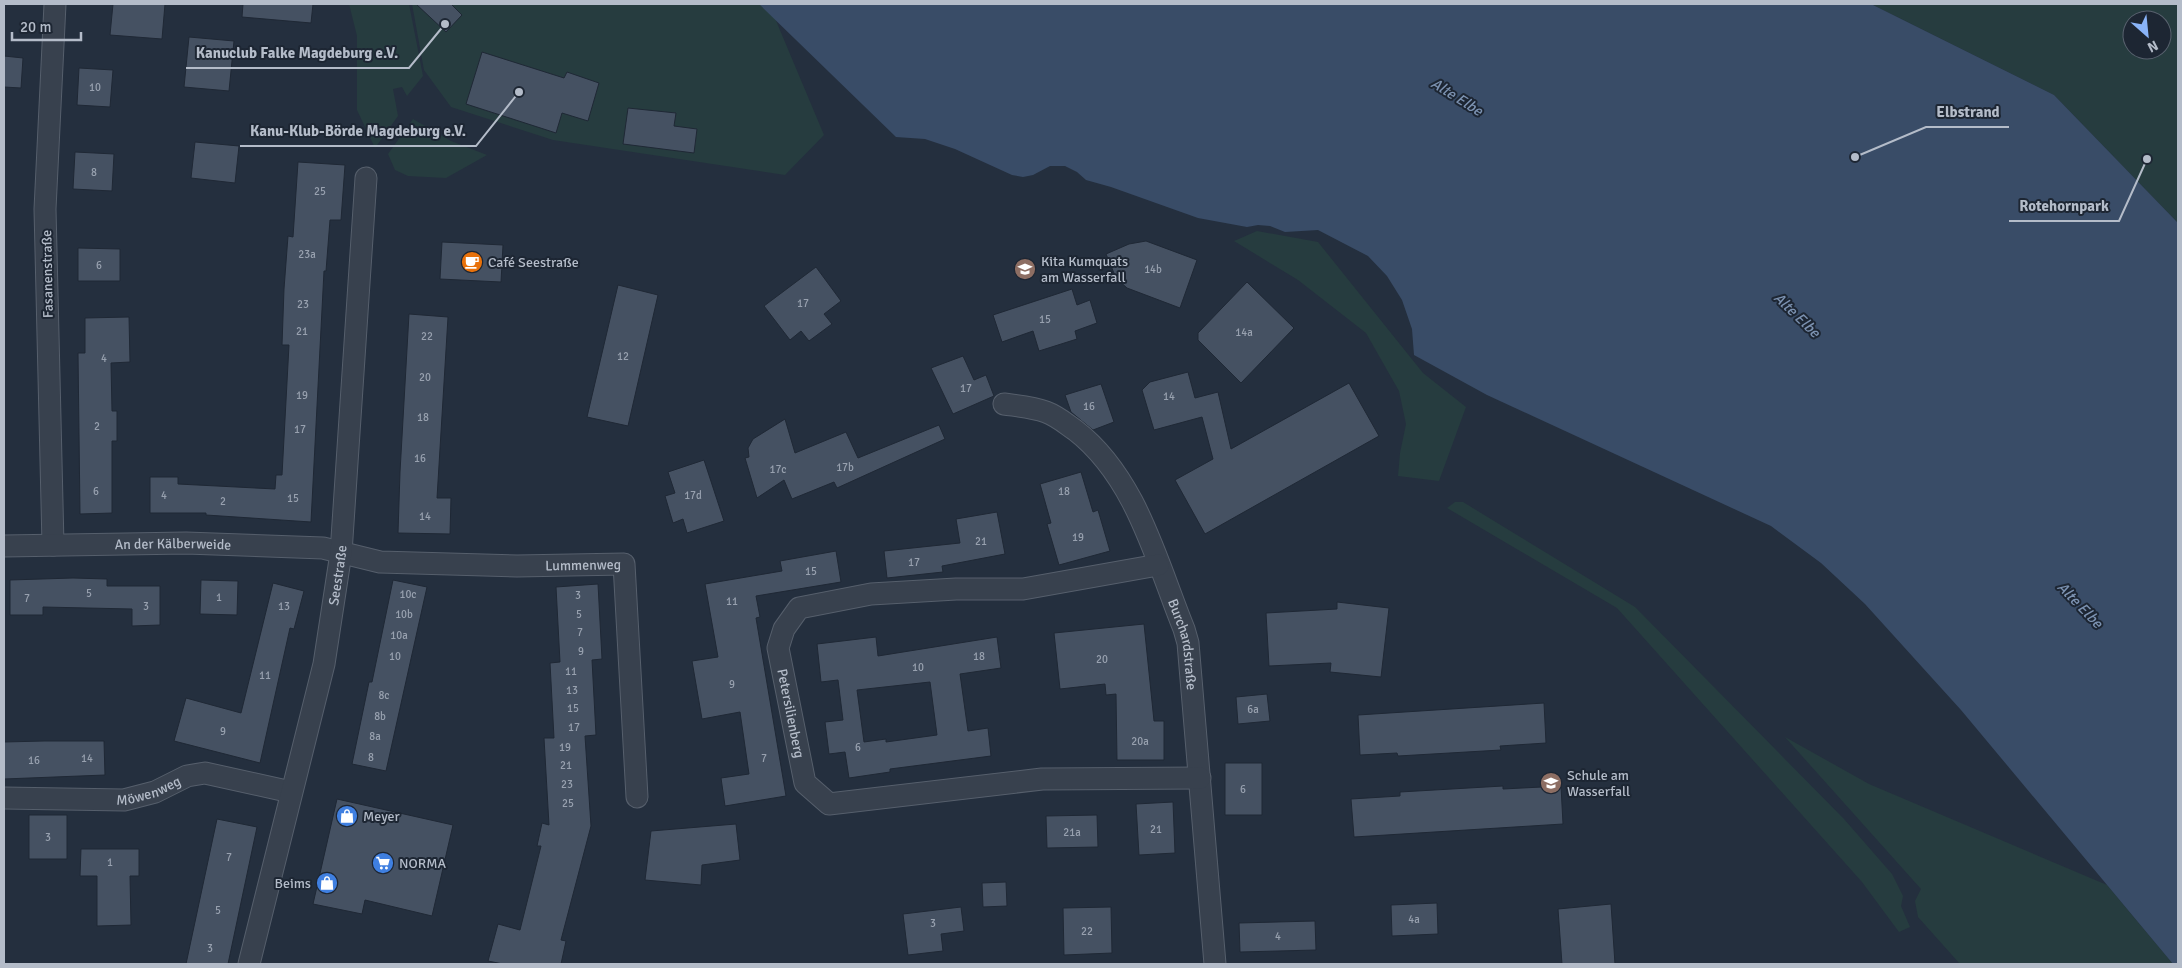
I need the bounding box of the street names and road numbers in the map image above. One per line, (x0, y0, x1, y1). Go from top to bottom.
street label: Fasanenstraße (38, 230, 57, 318)
street label: An der Kälberweide (115, 535, 232, 554)
street label: Seestraße (325, 545, 351, 607)
street label: Lummenweg (545, 556, 621, 574)
street label: Burchardstraße (1164, 596, 1200, 691)
street label: Petersilienberg (773, 667, 808, 760)
street label: Möwenweg (116, 773, 184, 809)

